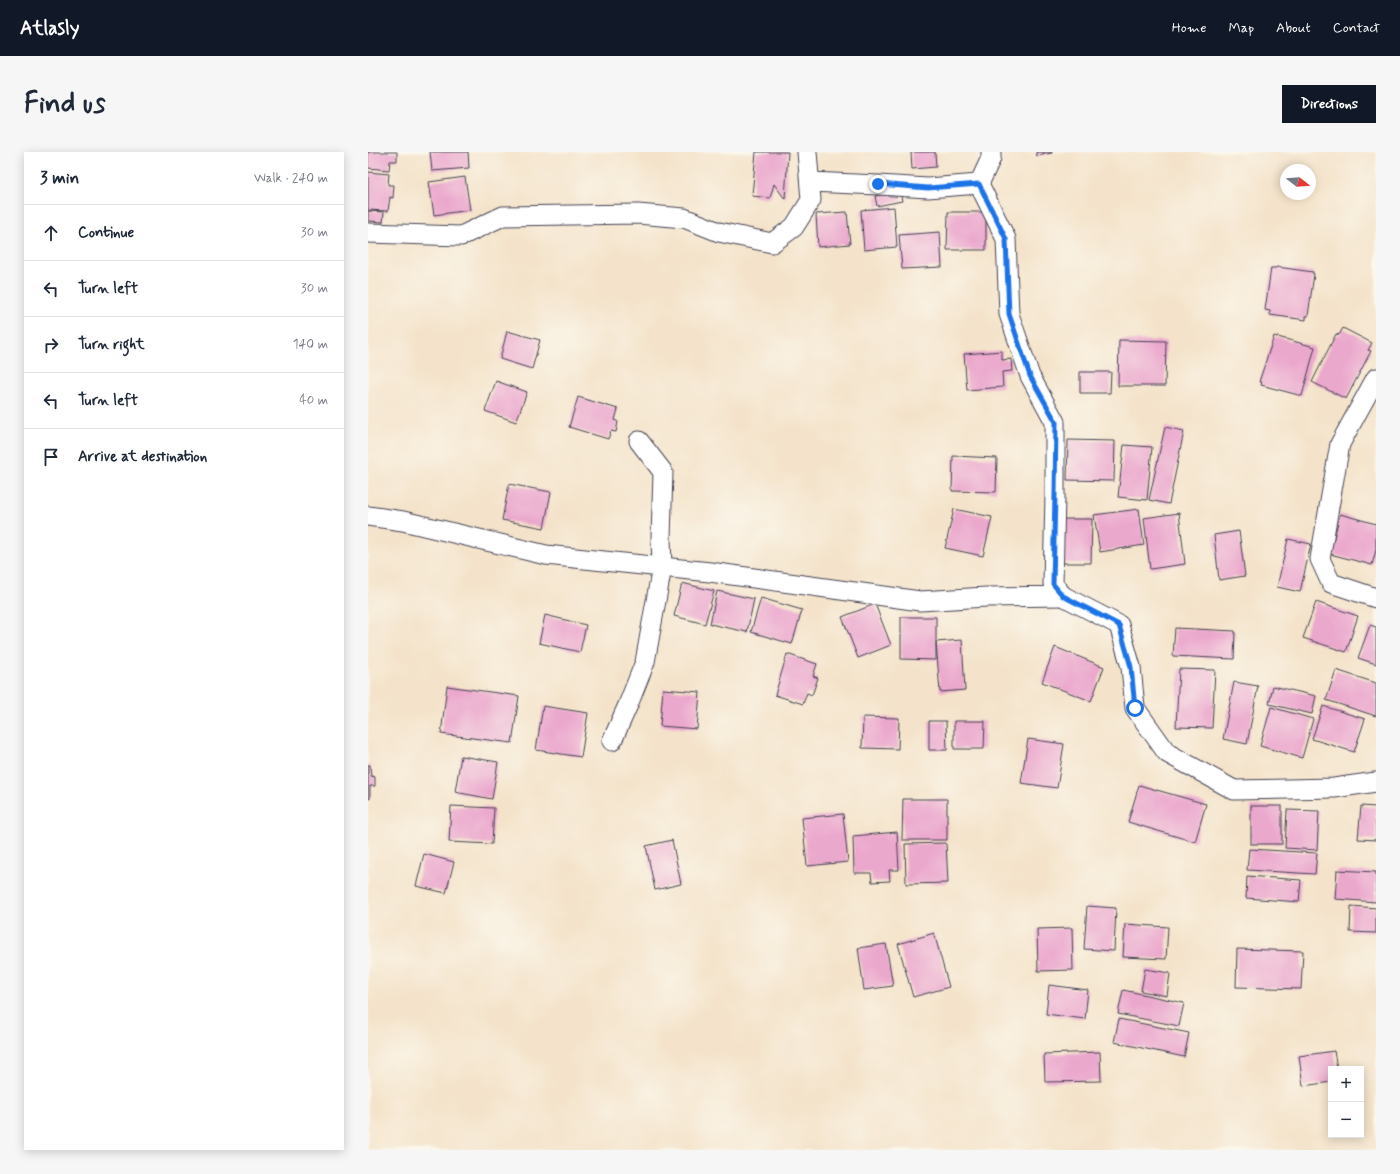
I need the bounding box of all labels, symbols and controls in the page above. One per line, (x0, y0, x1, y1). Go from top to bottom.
text: Atlasly (20, 16, 79, 41)
text: Home (1172, 19, 1206, 37)
text: Map (1228, 19, 1254, 37)
text: About (1276, 19, 1311, 37)
text: Contact (1333, 19, 1380, 37)
button: Directions (1282, 85, 1376, 123)
text: Find us (24, 86, 105, 123)
north arrow (1280, 164, 1316, 200)
text: 3 min (40, 167, 79, 189)
text: Walk · 240 m (254, 170, 328, 187)
route end (869, 175, 887, 193)
icon: ahead (40, 222, 62, 244)
text: Continue (78, 223, 134, 243)
text: 30 m (301, 224, 328, 241)
icon: left (40, 278, 62, 300)
text: Turn left (78, 279, 138, 299)
text: 30 m (301, 280, 328, 297)
icon: right (40, 334, 62, 356)
text: Turn right (78, 335, 145, 355)
text: 140 m (293, 336, 328, 353)
icon: left (40, 390, 62, 412)
text: Turn left (78, 391, 138, 411)
text: 40 m (299, 392, 328, 409)
icon: arrive (40, 446, 62, 468)
text: Arrive at destination (78, 447, 207, 467)
route start (1126, 699, 1144, 717)
map controls (1328, 1066, 1364, 1138)
button: + (1328, 1066, 1364, 1102)
button: − (1328, 1102, 1364, 1138)

